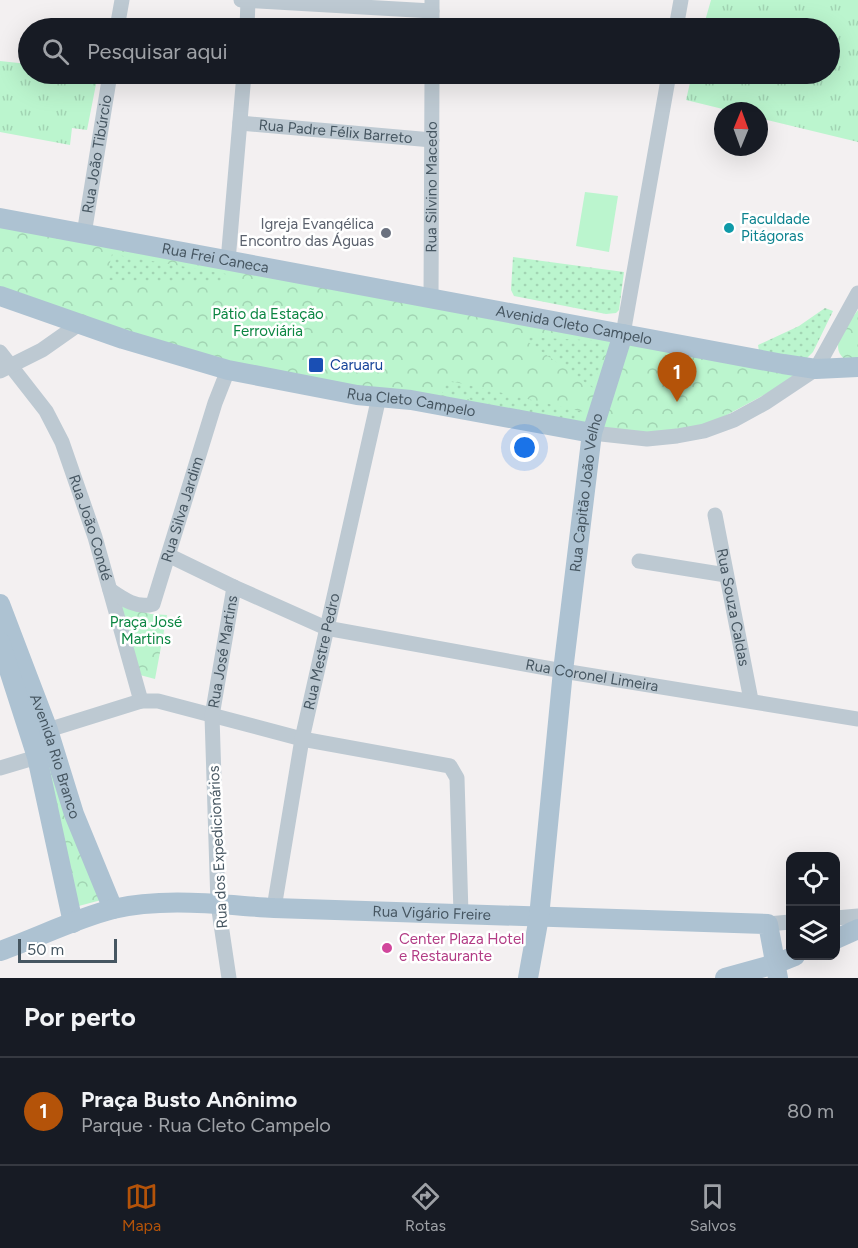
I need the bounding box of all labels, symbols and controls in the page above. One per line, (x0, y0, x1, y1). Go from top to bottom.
search box (18, 18, 840, 84)
icon: search (39, 35, 72, 68)
text: Pesquisar aqui (87, 38, 228, 65)
street label: Rua João Tibúrcio (78, 93, 116, 215)
north arrow (714, 102, 768, 156)
street label: Rua Padre Félix Barreto (258, 116, 414, 147)
street label: Rua Silvino Macedo (422, 121, 441, 253)
place label: Faculdade Pitágoras (741, 210, 810, 245)
place label: Igreja Evangélica Encontro das Águas (239, 215, 374, 250)
marker: Faculdade Pitágoras (722, 221, 736, 235)
marker: Igreja Evangélica Encontro das Águas (379, 226, 393, 240)
street label: Rua Frei Caneca (160, 239, 270, 277)
street label: Avenida Cleto Campelo (494, 302, 654, 348)
park label: Pátio da Estação Ferroviária (212, 305, 324, 340)
pin: 1 (658, 352, 696, 402)
marker: Caruaru (307, 356, 325, 374)
place label: Caruaru (330, 356, 383, 374)
street label: Rua Cleto Campelo (345, 384, 477, 421)
street label: Rua Capitão João Velho (566, 411, 607, 573)
your location (510, 433, 539, 462)
street label: Rua Silva Jardim (157, 454, 207, 564)
street label: Rua João Condé (65, 472, 116, 583)
street label: Rua Souza Caldas (713, 547, 753, 668)
street label: Rua Mestre Pedro (300, 591, 344, 712)
street label: Rua José Martins (204, 594, 241, 710)
park label: Praça José Martins (110, 613, 182, 648)
street label: Rua Coronel Limeira (524, 655, 660, 695)
street label: Avenida Rio Branco (26, 691, 84, 822)
street label: Rua dos Expedicionários (205, 765, 231, 929)
map controls (786, 852, 840, 960)
button: locate (786, 852, 840, 906)
street label: Rua Vigário Freire (372, 902, 491, 924)
button: layers (786, 906, 840, 960)
place label: Center Plaza Hotel e Restaurante (399, 930, 524, 965)
scale bar (18, 936, 117, 964)
text: 50 m (27, 940, 64, 959)
marker: Center Plaza Hotel e Restaurante (380, 941, 394, 955)
text: Por perto (24, 1001, 136, 1033)
text: Praça Busto Anônimo (81, 1086, 297, 1113)
text: 1 (39, 1099, 48, 1123)
text: 80 m (787, 1099, 834, 1123)
text: Parque · Rua Cleto Campelo (81, 1113, 331, 1137)
tab: Mapa (122, 1180, 161, 1235)
tab: Rotas (405, 1180, 446, 1235)
tab: Salvos (690, 1180, 736, 1235)

